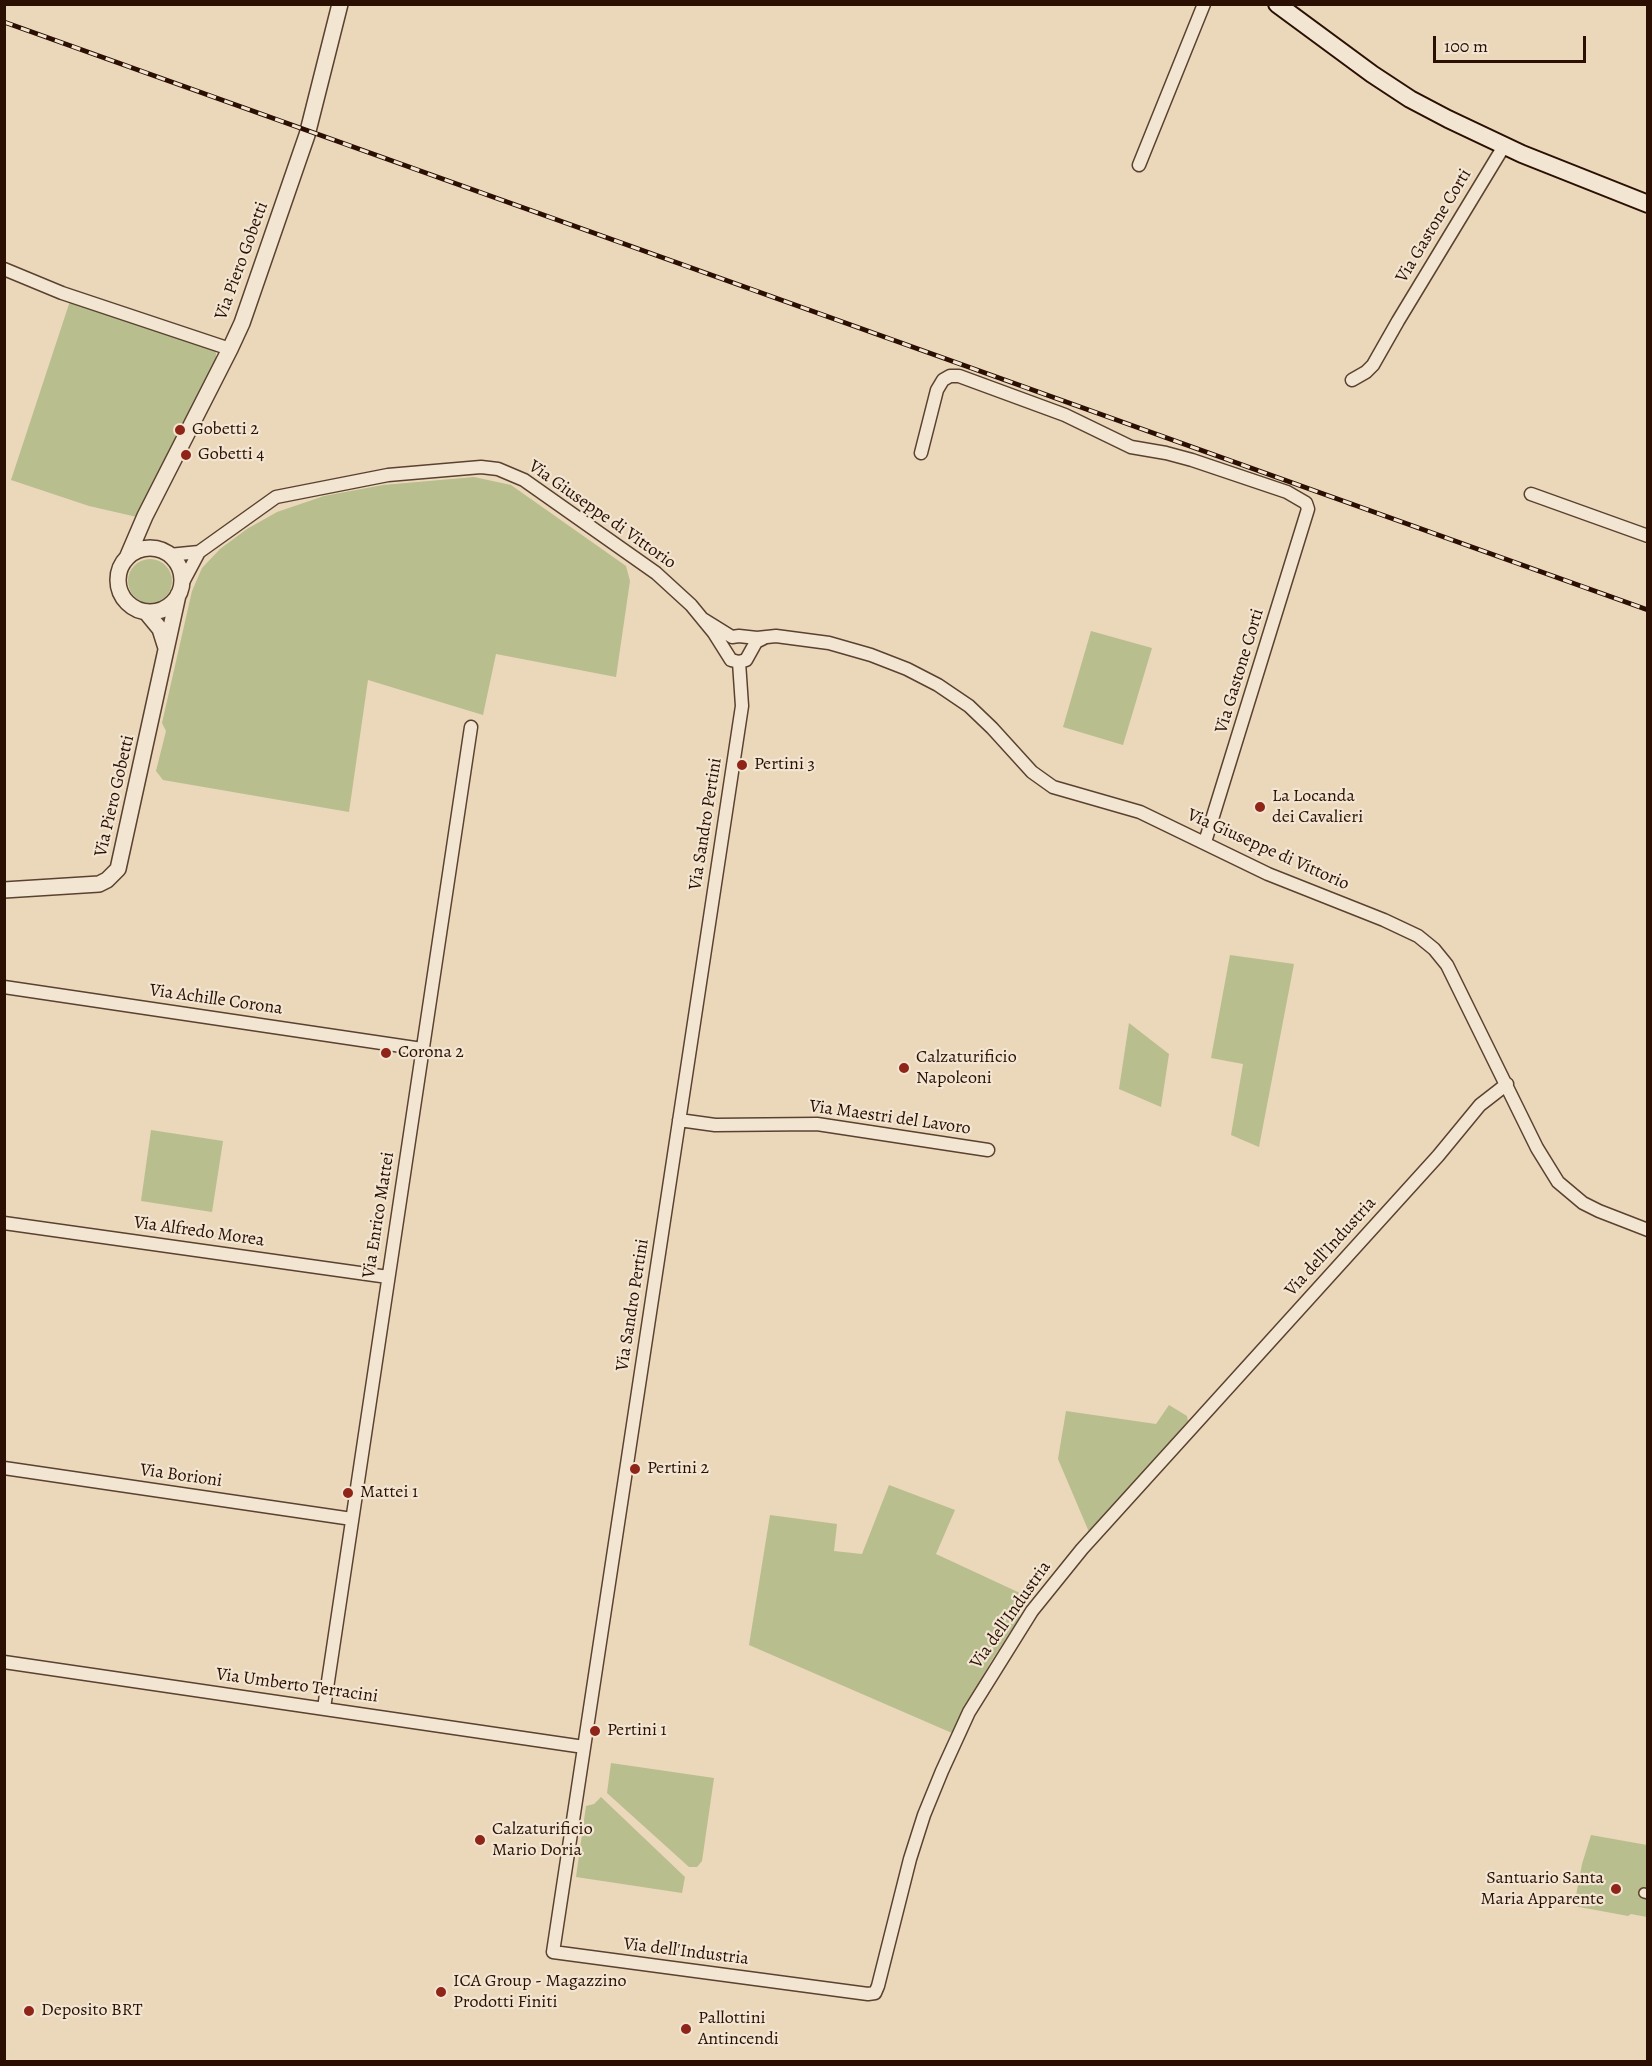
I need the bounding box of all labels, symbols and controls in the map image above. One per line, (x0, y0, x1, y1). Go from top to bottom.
scale bar (1436, 24, 1589, 62)
text: 100 m (1444, 34, 1488, 58)
street label: Via Gastone Corti (1392, 165, 1476, 287)
street label: Via Piero Gobetti (211, 199, 273, 323)
place label: Gobetti 2 (192, 419, 259, 441)
marker: Gobetti 2 (173, 423, 187, 437)
place label: Gobetti 4 (198, 444, 264, 466)
marker: Gobetti 4 (179, 448, 193, 462)
street label: Via Giuseppe di Vittorio (524, 456, 680, 574)
street label: Via Gastone Corti (1211, 606, 1269, 736)
street label: Via Piero Gobetti (91, 733, 139, 859)
place label: Pertini 3 (754, 754, 815, 776)
street label: Via Sandro Pertini (685, 756, 727, 892)
marker: Pertini 3 (735, 758, 749, 772)
place label: La Locanda dei Cavalieri (1272, 786, 1363, 828)
marker: La Locanda dei Cavalieri (1253, 800, 1267, 814)
street label: Via Giuseppe di Vittorio (1184, 805, 1352, 895)
street label: Via Achille Corona (148, 980, 284, 1020)
place label: Corona 2 (398, 1042, 464, 1064)
marker: Corona 2 (379, 1046, 393, 1060)
place label: Calzaturificio Napoleoni (916, 1047, 1017, 1090)
marker: Calzaturificio Napoleoni (897, 1061, 911, 1075)
street label: Via Maestri del Lavoro (808, 1096, 972, 1140)
street label: Via Enrico Mattei (358, 1150, 400, 1280)
street label: Via dell'Industria (1281, 1193, 1381, 1301)
street label: Via Alfredo Morea (132, 1212, 266, 1252)
street label: Via Sandro Pertini (612, 1237, 654, 1373)
place label: Pertini 2 (647, 1458, 709, 1480)
street label: Via Borioni (139, 1460, 223, 1492)
marker: Pertini 2 (628, 1462, 642, 1476)
place label: Mattei 1 (360, 1482, 418, 1504)
marker: Mattei 1 (341, 1486, 355, 1500)
street label: Via dell'Industria (966, 1557, 1056, 1673)
street label: Via Umberto Terracini (215, 1664, 379, 1708)
place label: Pertini 1 (607, 1720, 667, 1742)
marker: Pertini 1 (588, 1724, 602, 1738)
place label: Calzaturificio Mario Doria (492, 1819, 593, 1862)
marker: Calzaturificio Mario Doria (473, 1833, 487, 1847)
place label: Santuario Santa Maria Apparente (1480, 1868, 1604, 1910)
marker: Santuario Santa Maria Apparente (1609, 1882, 1623, 1896)
street label: Via dell'Industria (622, 1934, 750, 1970)
place label: ICA Group - Magazzino Prodotti Finiti (453, 1971, 626, 2014)
marker: ICA Group - Magazzino Prodotti Finiti (434, 1985, 448, 1999)
place label: Deposito BRT (41, 2000, 143, 2022)
marker: Deposito BRT (22, 2004, 36, 2018)
place label: Pallottini Antincendi (698, 2008, 779, 2050)
marker: Pallottini Antincendi (679, 2022, 693, 2036)

